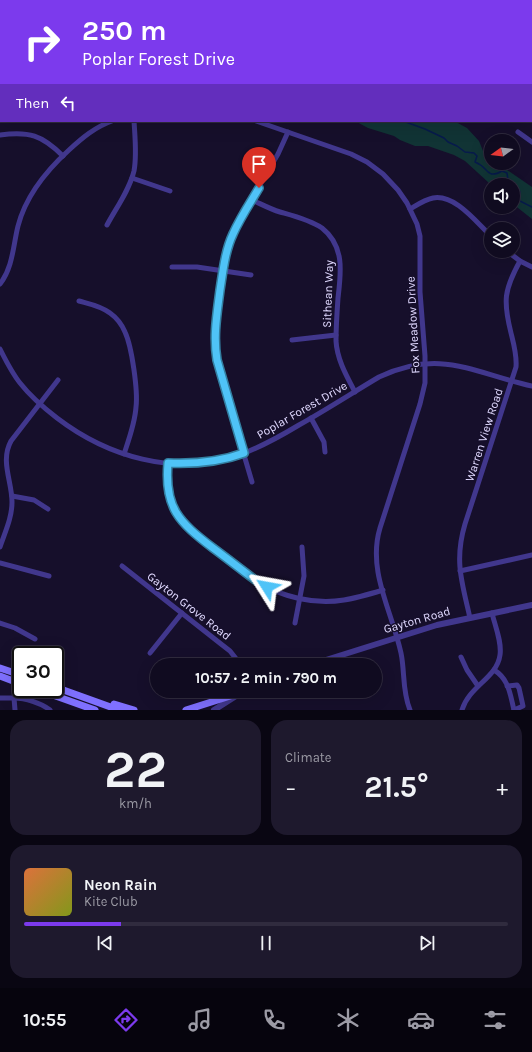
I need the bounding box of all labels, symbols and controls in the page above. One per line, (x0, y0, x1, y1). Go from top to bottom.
text: 250 m (82, 14, 167, 47)
icon: right (16, 16, 68, 68)
text: Poplar Forest Drive (82, 48, 235, 70)
icon: left (57, 92, 79, 114)
text: Then (16, 94, 49, 112)
north arrow (484, 134, 520, 170)
map controls (484, 134, 520, 258)
pin (242, 147, 276, 188)
icon: arrive (248, 153, 270, 175)
button: sound (484, 178, 520, 214)
button: layers (484, 222, 520, 258)
street label: Sithean Way (320, 259, 336, 328)
street label: Fox Meadow Drive (403, 276, 423, 374)
street label: Poplar Forest Drive (254, 378, 350, 442)
street label: Warren View Road (462, 386, 506, 484)
position arrow (246, 566, 288, 608)
street label: Gayton Grove Road (144, 569, 234, 643)
street label: Gayton Road (382, 604, 452, 636)
speed limit sign: 30 (12, 646, 64, 698)
text: 10:57 · 2 min · 790 m (195, 669, 337, 687)
text: 22 (104, 739, 167, 800)
text: Climate (285, 750, 331, 765)
text: 21.5° (364, 769, 429, 805)
text: − (285, 775, 297, 801)
text: + (496, 775, 508, 801)
text: km/h (119, 796, 152, 811)
text: Neon Rain (84, 876, 157, 894)
text: Kite Club (84, 894, 138, 909)
icon: previous (94, 932, 116, 954)
icon: pause (255, 932, 277, 954)
icon: next (416, 932, 438, 954)
icon: directions (112, 1006, 140, 1034)
icon: music (186, 1006, 214, 1034)
icon: phone (260, 1006, 288, 1034)
icon: climate (334, 1006, 362, 1034)
icon: car (407, 1006, 435, 1034)
icon: filters (481, 1006, 509, 1034)
text: 10:55 (23, 1009, 66, 1031)

